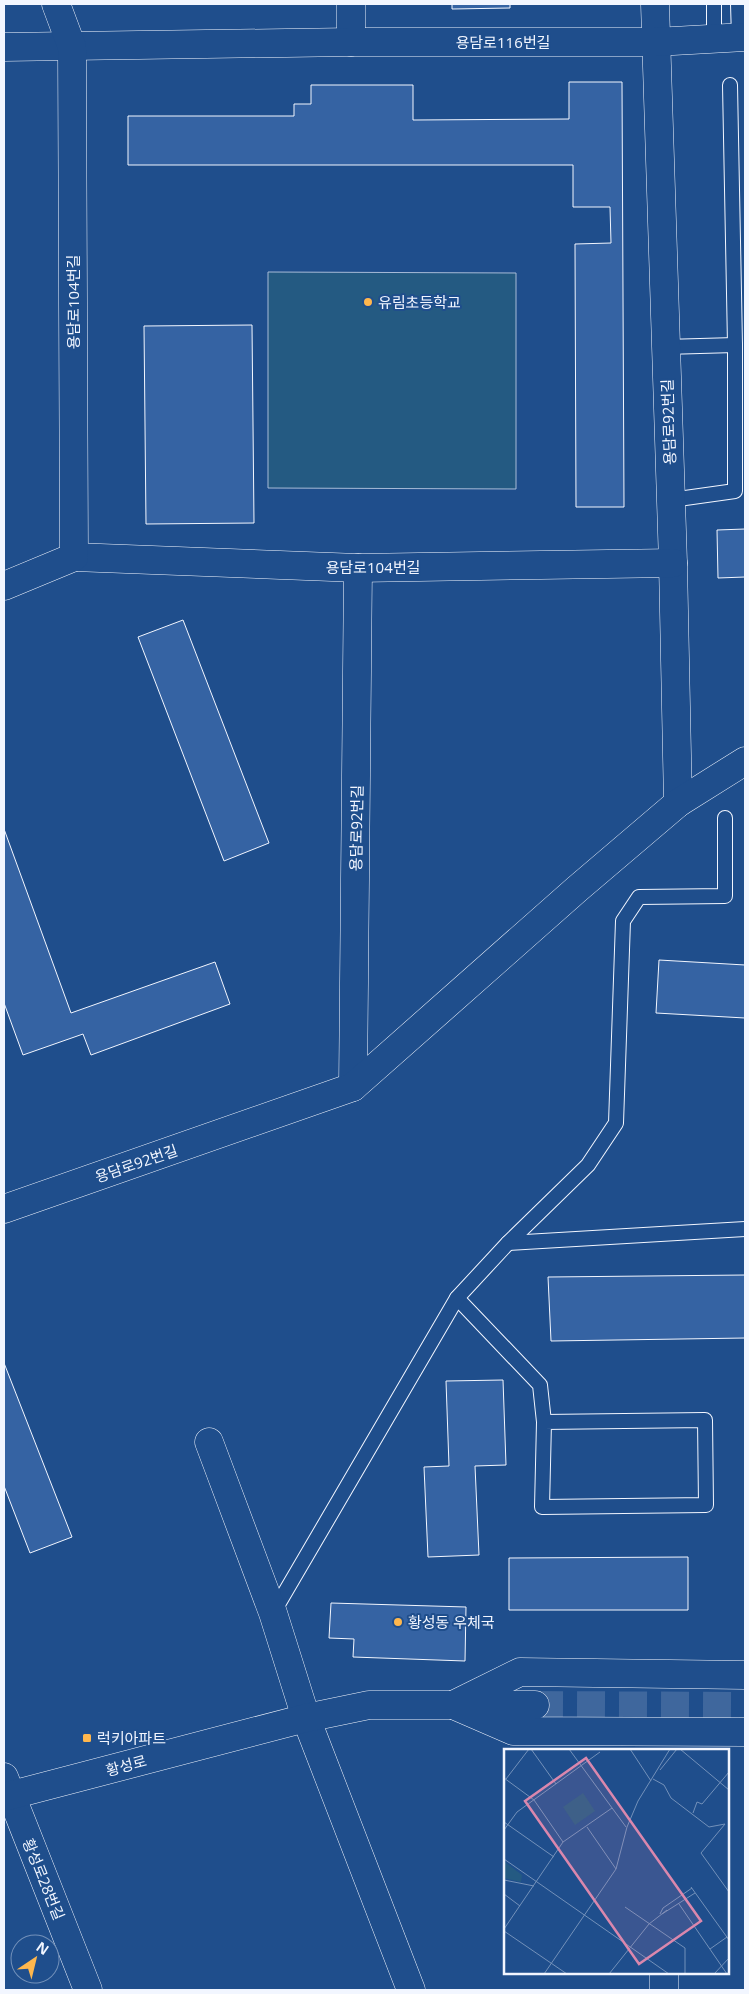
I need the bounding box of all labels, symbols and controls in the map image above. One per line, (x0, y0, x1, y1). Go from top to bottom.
street label: 용담로116번길 (456, 32, 550, 52)
street label: 용담로104번길 (63, 255, 83, 349)
place label: 유림초등학교 (378, 292, 461, 312)
marker: 유림초등학교 (362, 296, 374, 308)
street label: 용담로92번길 (657, 379, 679, 465)
street label: 용담로104번길 (326, 557, 420, 577)
street label: 용담로92번길 (345, 785, 367, 871)
street label: 용담로92번길 (92, 1140, 180, 1186)
place label: 황성동 우체국 (408, 1612, 495, 1632)
marker: 황성동 우체국 (392, 1616, 404, 1628)
place label: 럭키아파트 (97, 1728, 166, 1748)
marker: 럭키아파트 (81, 1732, 93, 1744)
inset map (504, 1749, 729, 1974)
street label: 황성로 (103, 1750, 149, 1780)
street label: 황성로28번길 (19, 1835, 69, 1923)
north arrow (10, 1934, 60, 1984)
text: N (33, 1937, 53, 1959)

